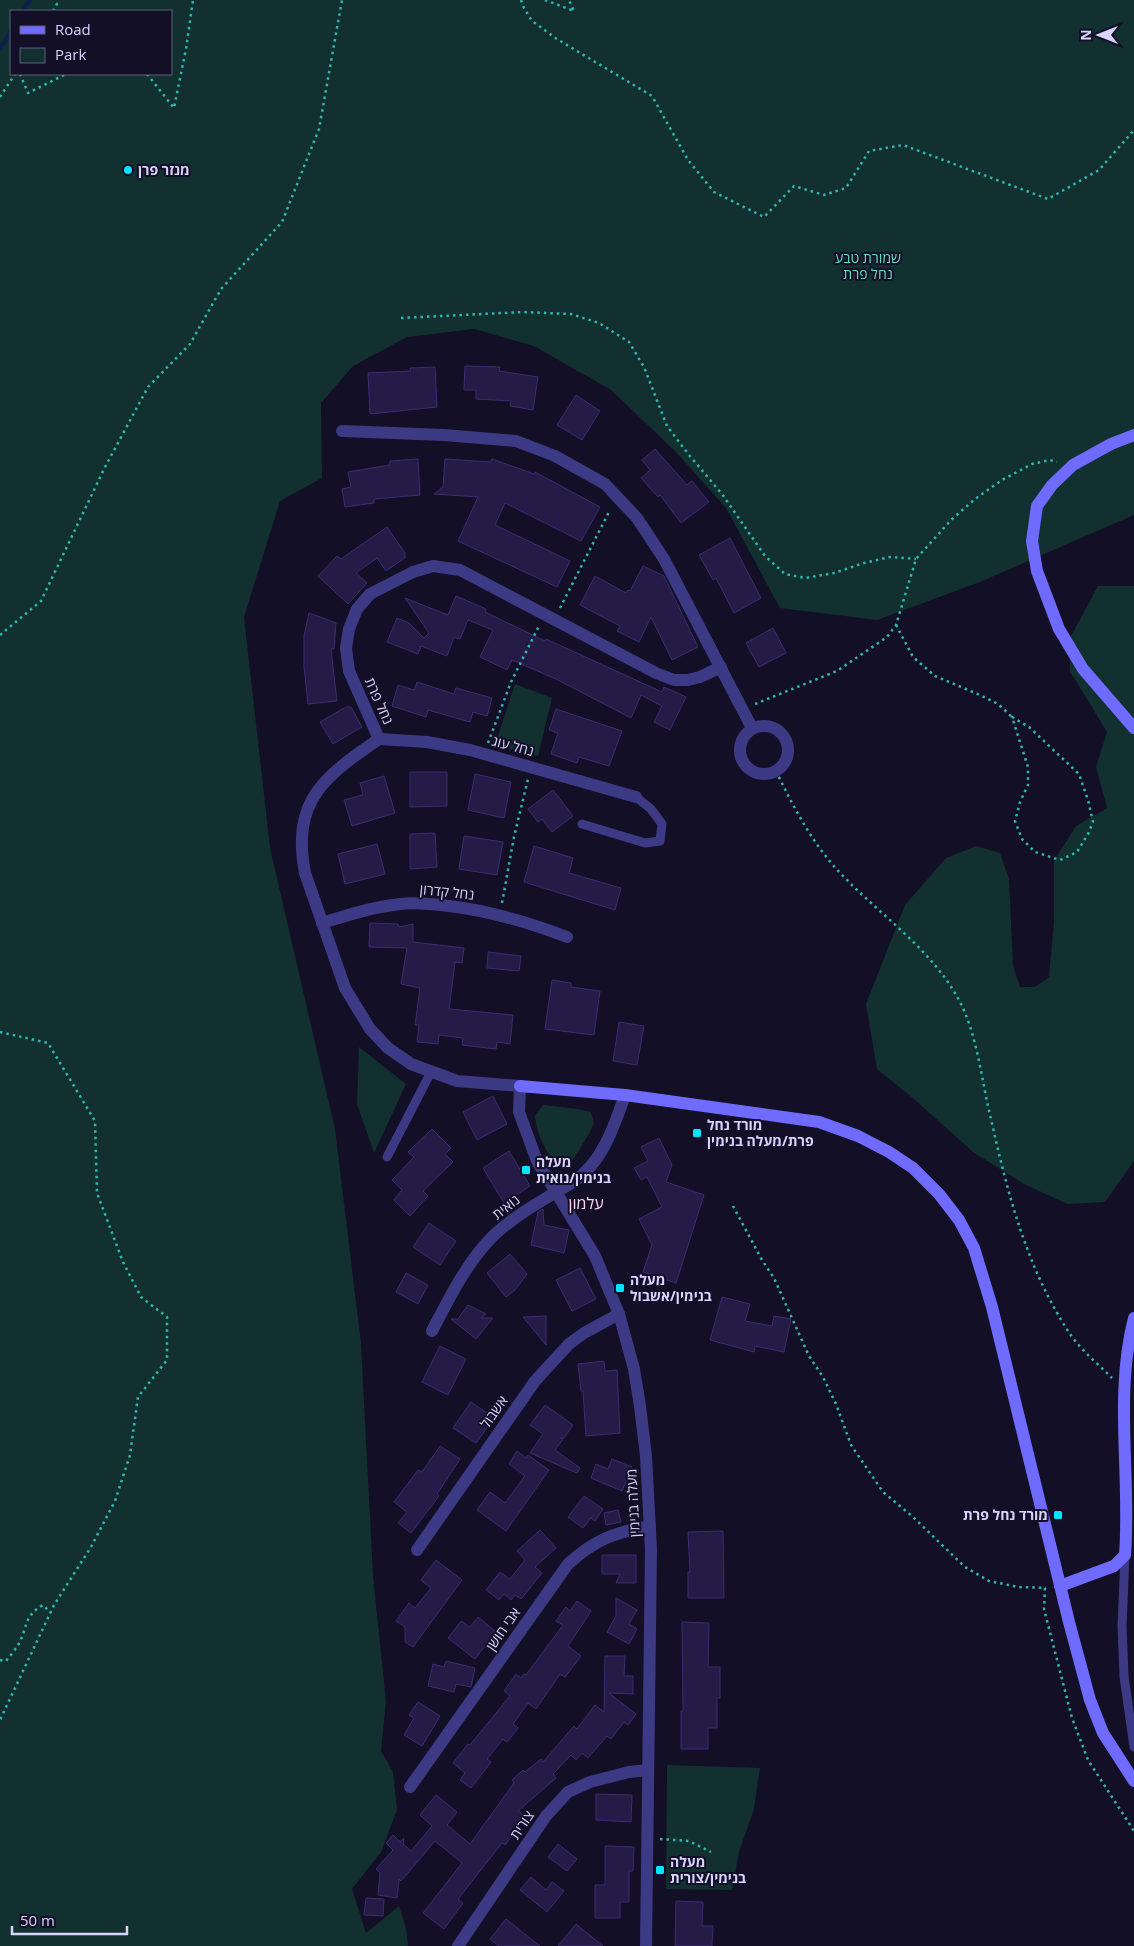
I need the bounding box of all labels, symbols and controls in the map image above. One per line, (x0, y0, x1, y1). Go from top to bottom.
legend (10, 10, 172, 75)
north arrow (1074, 10, 1124, 60)
text: Road (55, 19, 91, 39)
text: N (1076, 29, 1095, 41)
text: Park (55, 44, 86, 64)
place label: מנזר פרן (138, 160, 190, 179)
marker: מנזר פרן (122, 164, 134, 176)
park label: שמורת טבע נחל פרת (835, 248, 901, 283)
street label: נחל פרת (361, 674, 398, 727)
street label: נחל עוג (490, 731, 536, 760)
street label: נחל קדרון (419, 879, 475, 904)
place label: מורד נחל פרת/מעלה בנימין (707, 1115, 814, 1150)
marker: מורד נחל פרת/מעלה בנימין (691, 1127, 703, 1139)
place label: מעלה בנימין/נואית (536, 1152, 611, 1187)
marker: מעלה בנימין/נואית (520, 1164, 532, 1176)
street label: נואית (488, 1190, 523, 1223)
district label: עלמון (568, 1192, 604, 1214)
place label: מעלה בנימין/אשבול (630, 1270, 712, 1305)
marker: מעלה בנימין/אשבול (614, 1282, 626, 1294)
street label: אשבול (476, 1392, 512, 1432)
street label: מעלה בנימין (621, 1468, 644, 1538)
place label: מורד נחל פרת (963, 1505, 1048, 1524)
marker: מורד נחל פרת (1052, 1509, 1064, 1521)
street label: אבי חושן (481, 1603, 524, 1654)
street label: צורית (505, 1807, 538, 1843)
place label: מעלה בנימין/צורית (670, 1852, 746, 1887)
marker: מעלה בנימין/צורית (654, 1864, 666, 1876)
scale bar (12, 1904, 128, 1936)
text: 50 m (20, 1910, 55, 1930)

